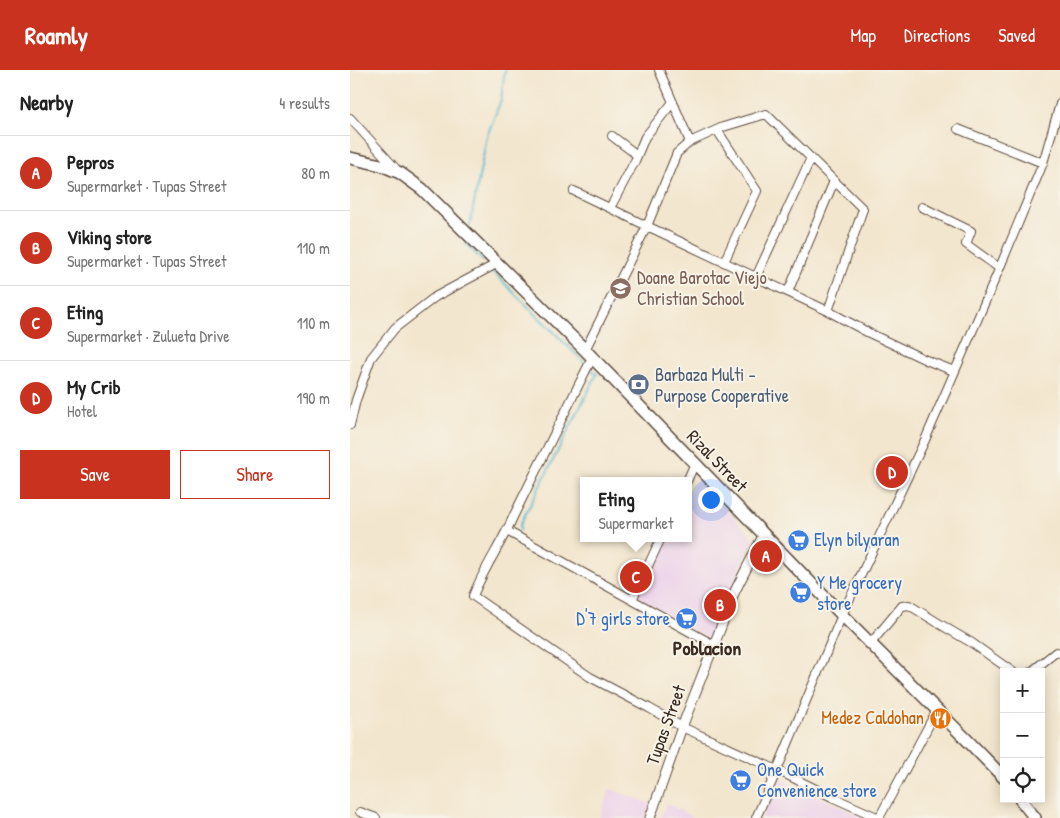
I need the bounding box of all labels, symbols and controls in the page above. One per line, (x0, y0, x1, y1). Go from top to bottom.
text: Roamly (25, 19, 88, 51)
text: Map (851, 23, 876, 48)
text: Directions (904, 23, 970, 48)
text: Saved (998, 23, 1035, 48)
text: Nearby (20, 88, 73, 117)
text: 4 results (279, 92, 330, 114)
text: Pepros (67, 149, 114, 175)
text: A (32, 162, 40, 184)
text: 80 m (301, 162, 330, 184)
text: Supermarket · Tupas Street (67, 175, 227, 197)
text: Viking store (67, 224, 152, 250)
text: B (32, 237, 40, 259)
text: 110 m (297, 237, 330, 259)
text: Supermarket · Tupas Street (67, 250, 227, 272)
place label: Doane Barotac Viejo Christian School (637, 265, 767, 311)
school or university icon: Doane Barotac Viejo Christian School (609, 276, 633, 300)
text: Eting (67, 299, 103, 325)
text: C (32, 312, 40, 334)
text: 110 m (297, 312, 330, 334)
text: Supermarket · Zulueta Drive (67, 325, 230, 347)
place label: Barbaza Multi - Purpose Cooperative (655, 362, 789, 408)
bank icon: Barbaza Multi - Purpose Cooperative (627, 373, 651, 397)
text: My Crib (67, 374, 121, 400)
text: D (32, 387, 40, 409)
text: 190 m (297, 387, 330, 409)
text: Hotel (67, 400, 97, 422)
street label: Rizal Street (681, 424, 754, 498)
button: Save (20, 450, 170, 499)
button: Share (180, 450, 330, 499)
pin: D (876, 453, 908, 491)
popup (580, 477, 692, 542)
text: Eting (599, 486, 635, 512)
your location (698, 487, 724, 513)
text: Supermarket (599, 512, 673, 534)
place label: Elyn bilyaran (814, 527, 900, 552)
supermarket icon: Elyn bilyaran (786, 528, 810, 552)
pin: A (750, 537, 782, 575)
pin: C (620, 558, 652, 596)
place label: Y Me grocery store (817, 570, 902, 616)
supermarket icon: Y Me grocery store (789, 581, 813, 605)
pin: B (704, 586, 736, 624)
place label: D'7 girls store (576, 606, 670, 631)
supermarket icon: D'7 girls store (674, 607, 698, 631)
district label: Poblacion (673, 634, 741, 661)
map controls (1000, 668, 1045, 803)
button: + (1000, 668, 1045, 713)
street label: Tupas Street (640, 681, 692, 768)
place label: Medez Caldohan (821, 705, 924, 730)
restaurant icon: Medez Caldohan (928, 706, 952, 730)
button: − (1000, 713, 1045, 758)
place label: One Quick Convenience store (757, 757, 877, 803)
button: locate (1000, 758, 1045, 803)
supermarket icon: One Quick Convenience store (729, 768, 753, 792)

